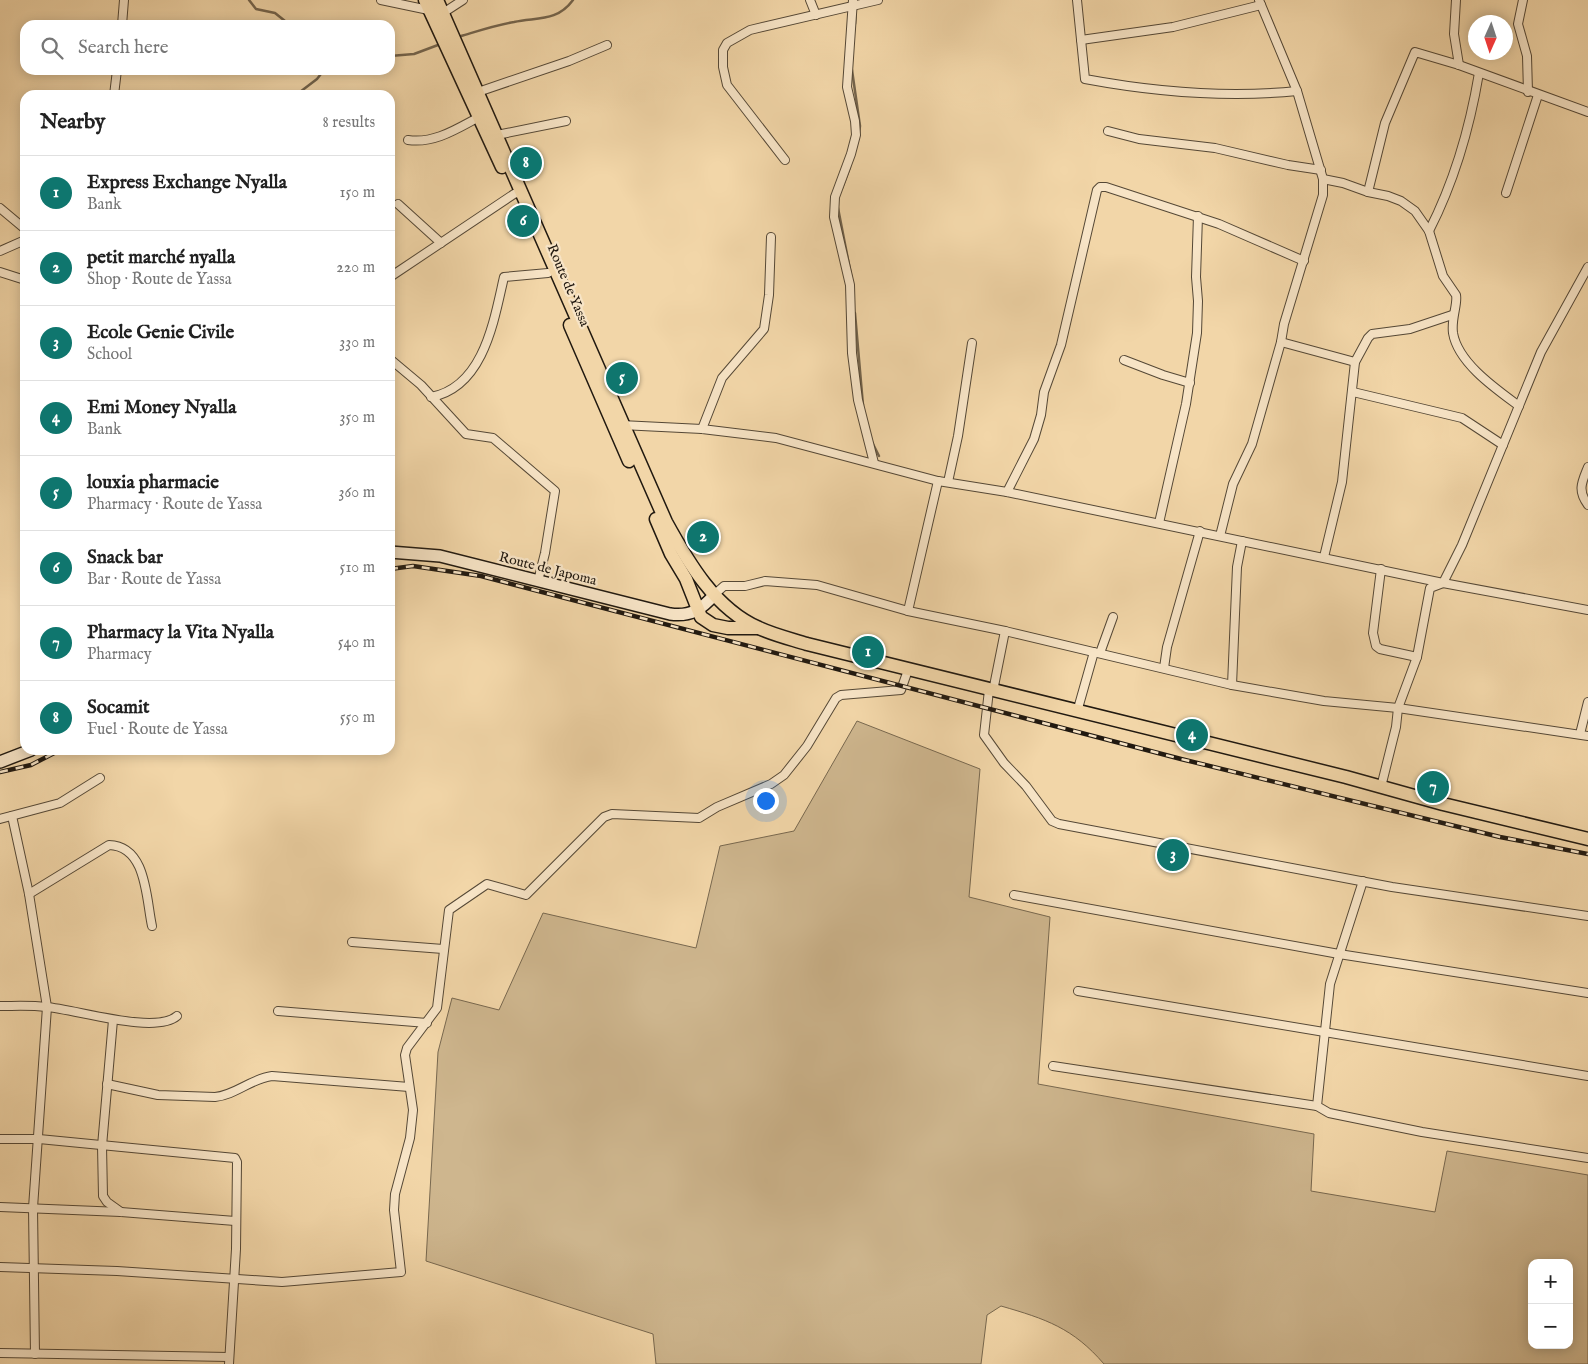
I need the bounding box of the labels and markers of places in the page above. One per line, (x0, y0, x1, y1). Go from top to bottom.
pin: 8 (510, 144, 542, 182)
pin: 6 (507, 202, 539, 240)
pin: 5 (606, 359, 638, 397)
pin: 2 (687, 518, 719, 556)
pin: 1 (852, 633, 884, 671)
pin: 4 (1176, 716, 1208, 754)
pin: 7 (1417, 768, 1449, 806)
pin: 3 (1157, 836, 1189, 874)

